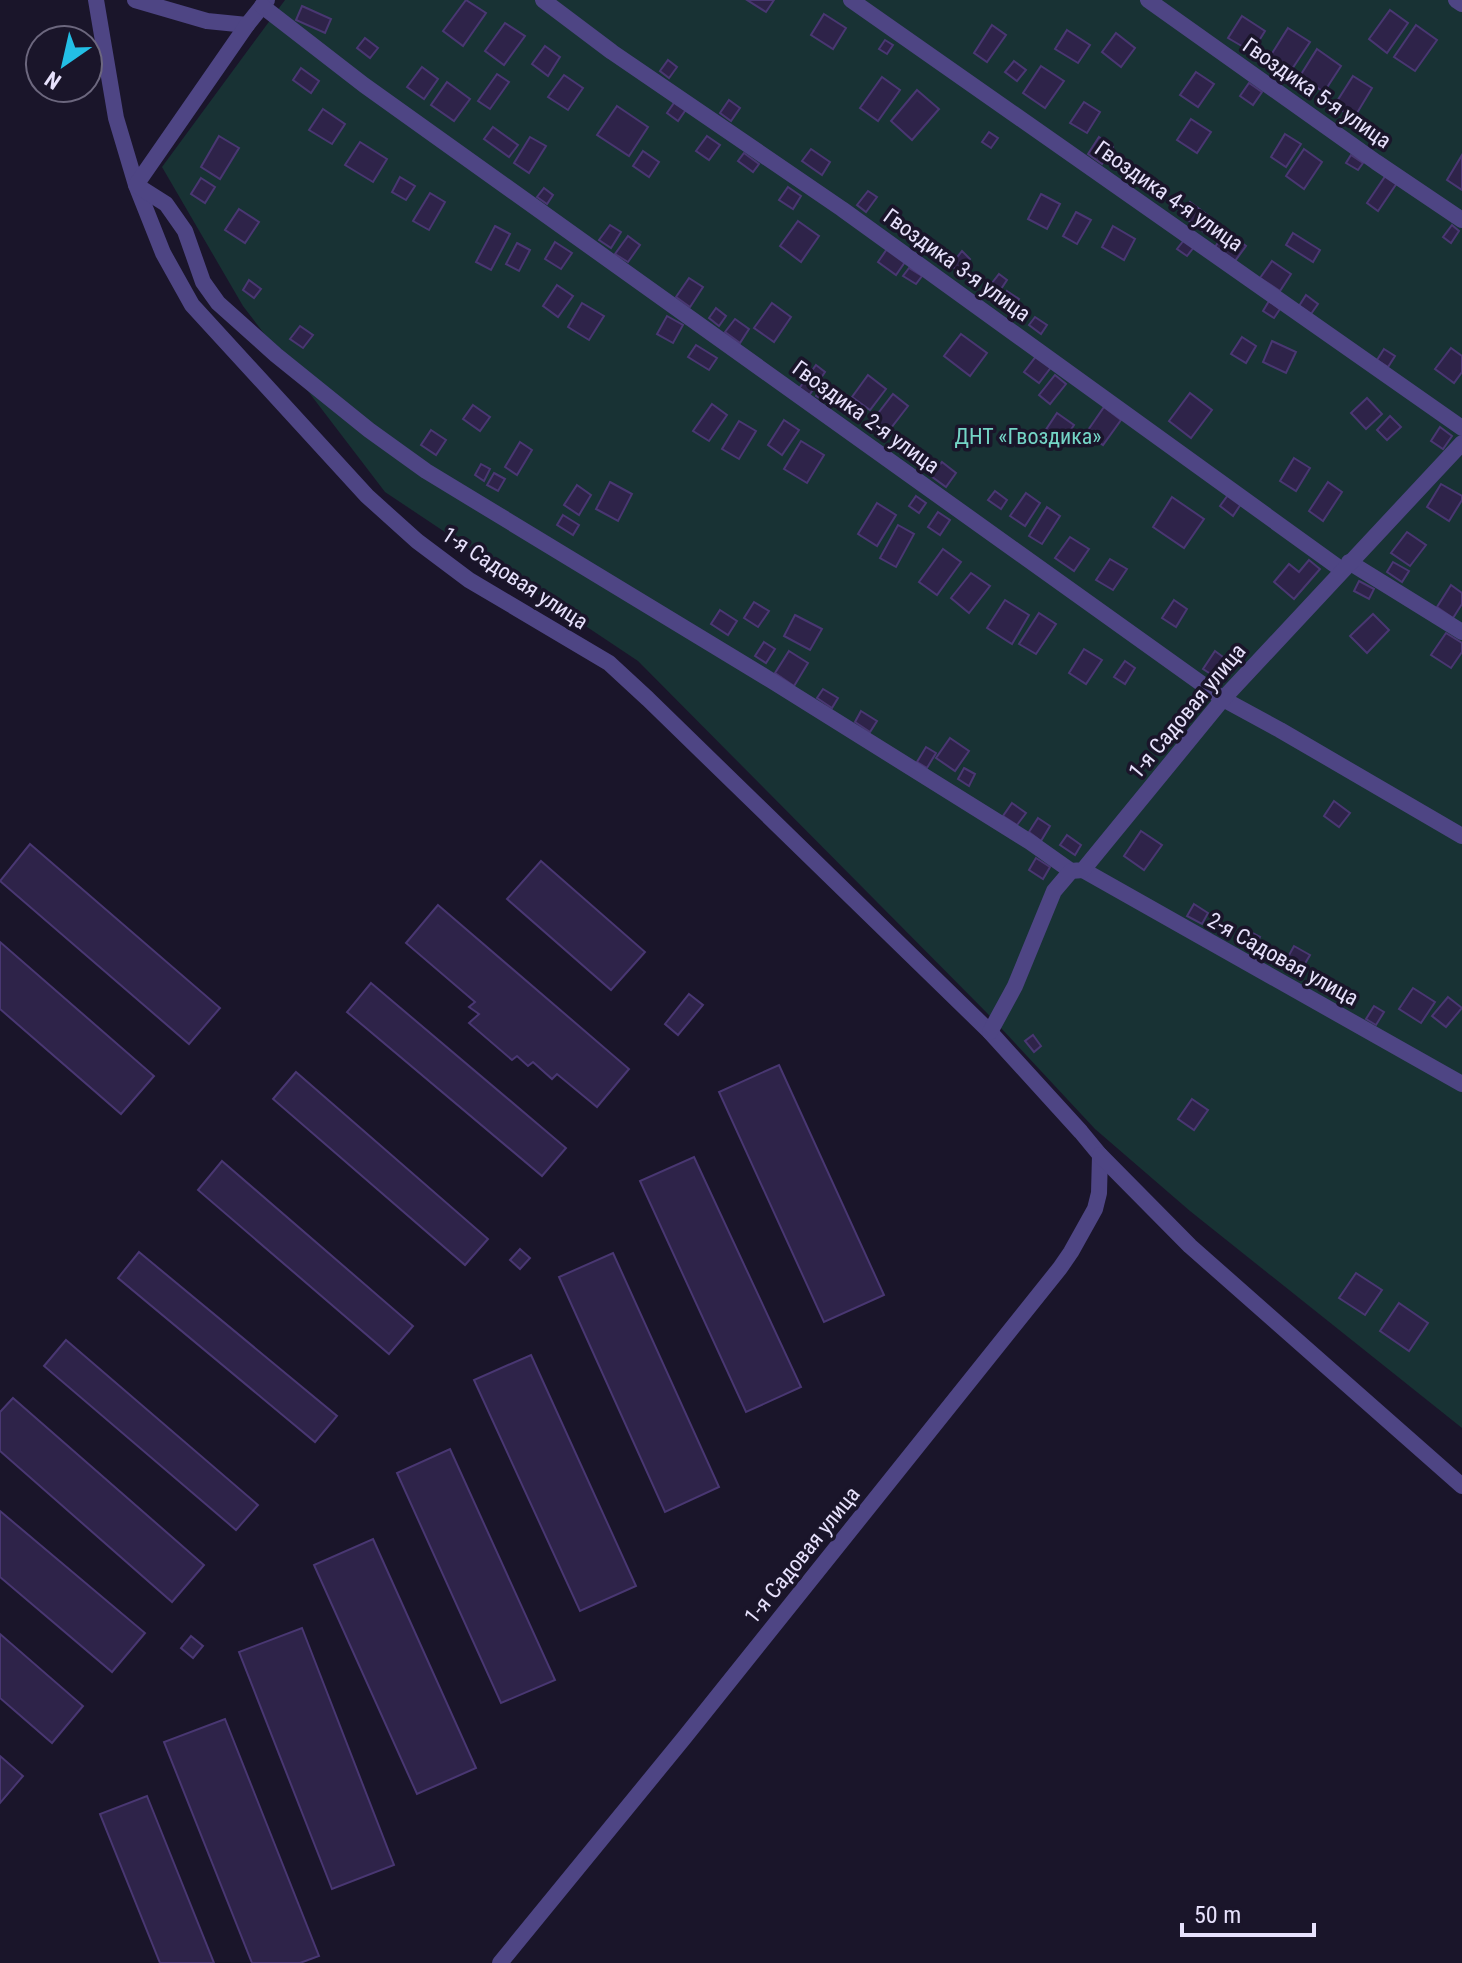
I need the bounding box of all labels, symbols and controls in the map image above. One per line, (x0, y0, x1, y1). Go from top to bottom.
north arrow (24, 24, 104, 104)
street label: Гвоздика 5-я улица (1238, 33, 1396, 153)
text: N (41, 66, 66, 94)
street label: Гвоздика 4-я улица (1090, 136, 1248, 256)
street label: Гвоздика 3-я улица (879, 203, 1035, 327)
street label: Гвоздика 2-я улица (788, 355, 944, 479)
park label: ДНТ «Гвоздика» (954, 424, 1102, 449)
street label: 1-я Садовая улица (438, 522, 592, 634)
street label: 1-я Садовая улица (1123, 638, 1251, 784)
street label: 2-я Садовая улица (1203, 907, 1363, 1011)
street label: 1-я Садовая улица (739, 1482, 865, 1628)
scale bar (1182, 1887, 1314, 1937)
text: 50 m (1194, 1901, 1241, 1929)

